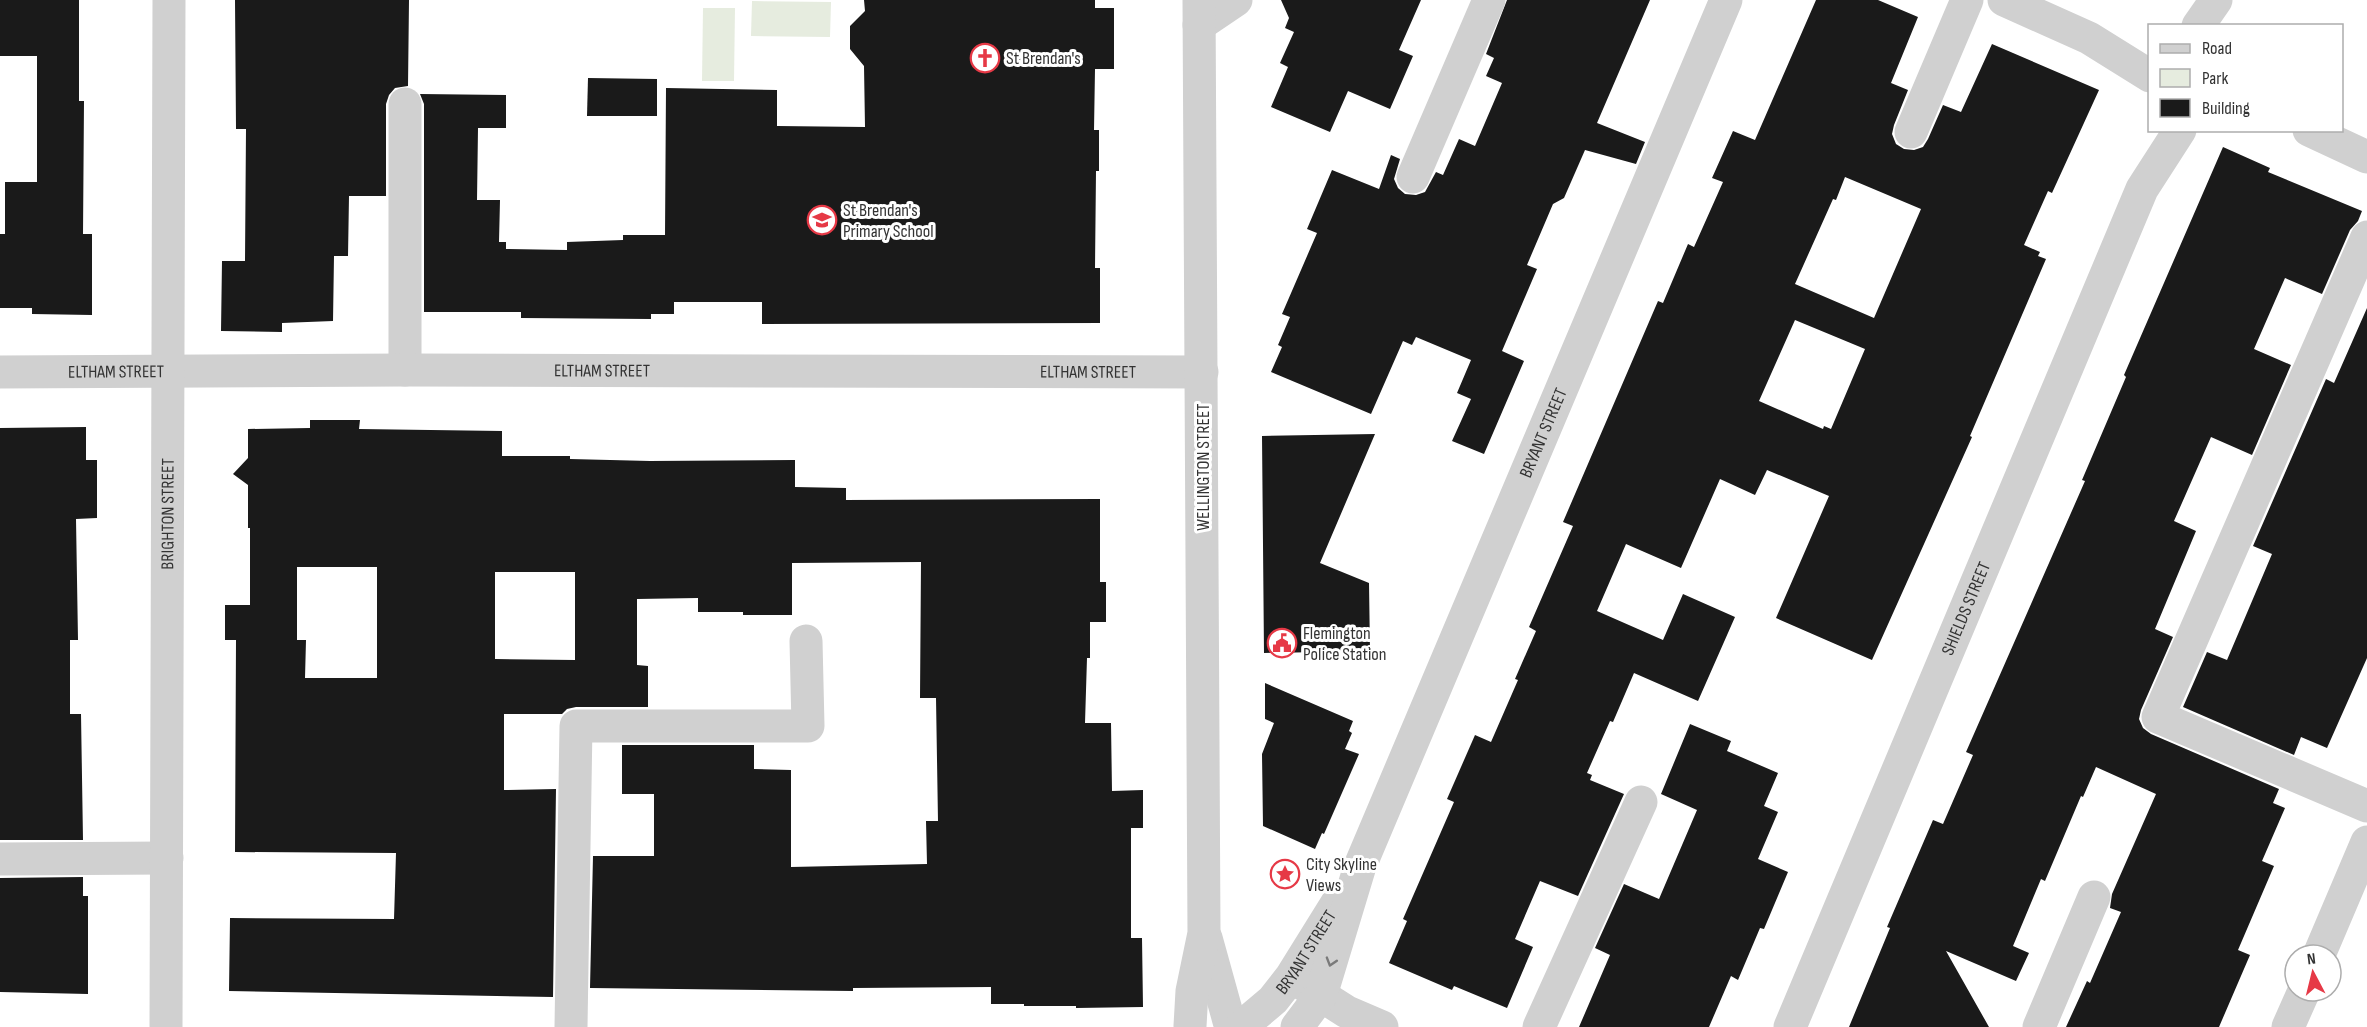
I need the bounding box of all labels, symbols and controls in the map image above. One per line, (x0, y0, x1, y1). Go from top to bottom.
legend (2148, 24, 2343, 132)
text: Road (2202, 38, 2232, 59)
church icon: St Brendan's (969, 42, 1001, 74)
place label: St Brendan's (1006, 48, 1081, 69)
text: Park (2202, 68, 2228, 89)
text: Building (2202, 98, 2250, 119)
place label: St Brendan's Primary School (843, 200, 934, 242)
school or university icon: St Brendan's Primary School (806, 204, 838, 236)
street label: ELTHAM STREET (554, 360, 650, 381)
street label: ELTHAM STREET (68, 361, 164, 382)
street label: ELTHAM STREET (1040, 361, 1136, 382)
street label: BRYANT STREET (1515, 385, 1571, 481)
street label: WELLINGTON STREET (1193, 403, 1214, 531)
street label: BRIGHTON STREET (157, 458, 178, 570)
street label: SHIELDS STREET (1937, 559, 1995, 658)
place label: Flemington Police Station (1303, 623, 1386, 665)
public building icon: Flemington Police Station (1266, 627, 1298, 659)
place label: City Skyline Views (1306, 854, 1377, 896)
place icon: City Skyline Views (1269, 858, 1301, 890)
street label: BRYANT STREET (1271, 906, 1340, 998)
north arrow (2283, 943, 2343, 1003)
text: N (2306, 950, 2317, 970)
one-way arrow (1326, 956, 1338, 967)

